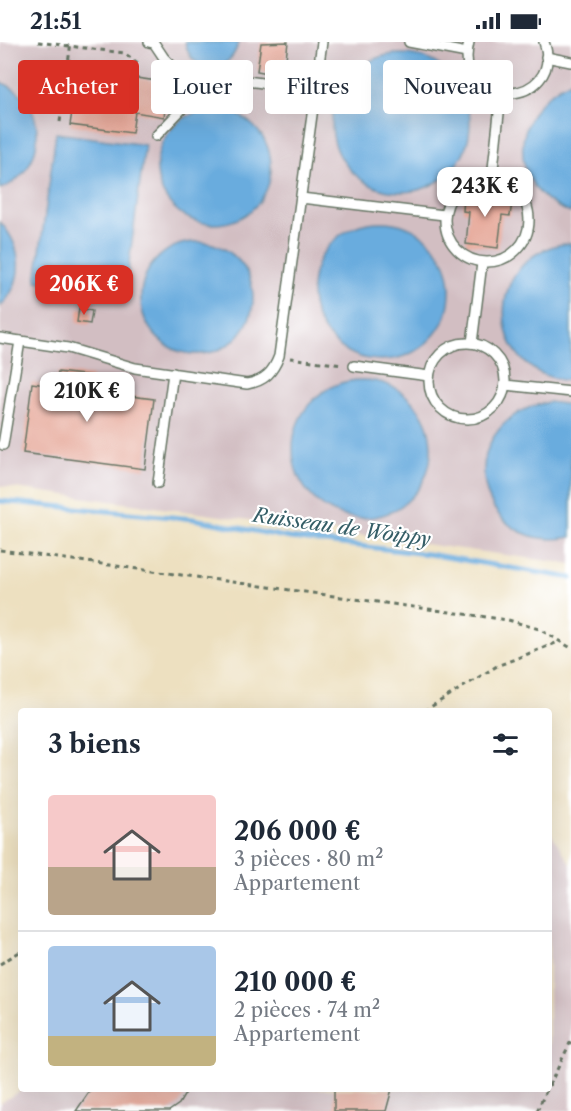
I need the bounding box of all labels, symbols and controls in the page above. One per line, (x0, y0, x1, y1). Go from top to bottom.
text: 21:51 (30, 8, 81, 35)
chip: Acheter (18, 60, 139, 114)
chip: Louer (151, 60, 253, 114)
chip: Filtres (265, 60, 371, 114)
chip: Nouveau (383, 60, 513, 114)
pin: 243K € (436, 167, 534, 218)
text: 243K € (451, 174, 519, 198)
pin: 206K € (35, 265, 133, 316)
text: 206K € (49, 272, 119, 296)
pin: 210K € (38, 372, 136, 423)
text: 210K € (54, 379, 120, 403)
water label: Ruisseau de Woippy (250, 502, 432, 551)
text: 3 biens (48, 728, 141, 760)
icon: filters (489, 728, 522, 761)
text: 206 000 € (234, 815, 361, 847)
icon: home (96, 819, 168, 891)
text: 3 pièces · 80 m² (234, 847, 383, 871)
text: Appartement (234, 871, 360, 895)
text: 210 000 € (234, 966, 357, 998)
icon: home (96, 970, 168, 1042)
text: 2 pièces · 74 m² (234, 998, 380, 1022)
text: Appartement (234, 1022, 360, 1046)

